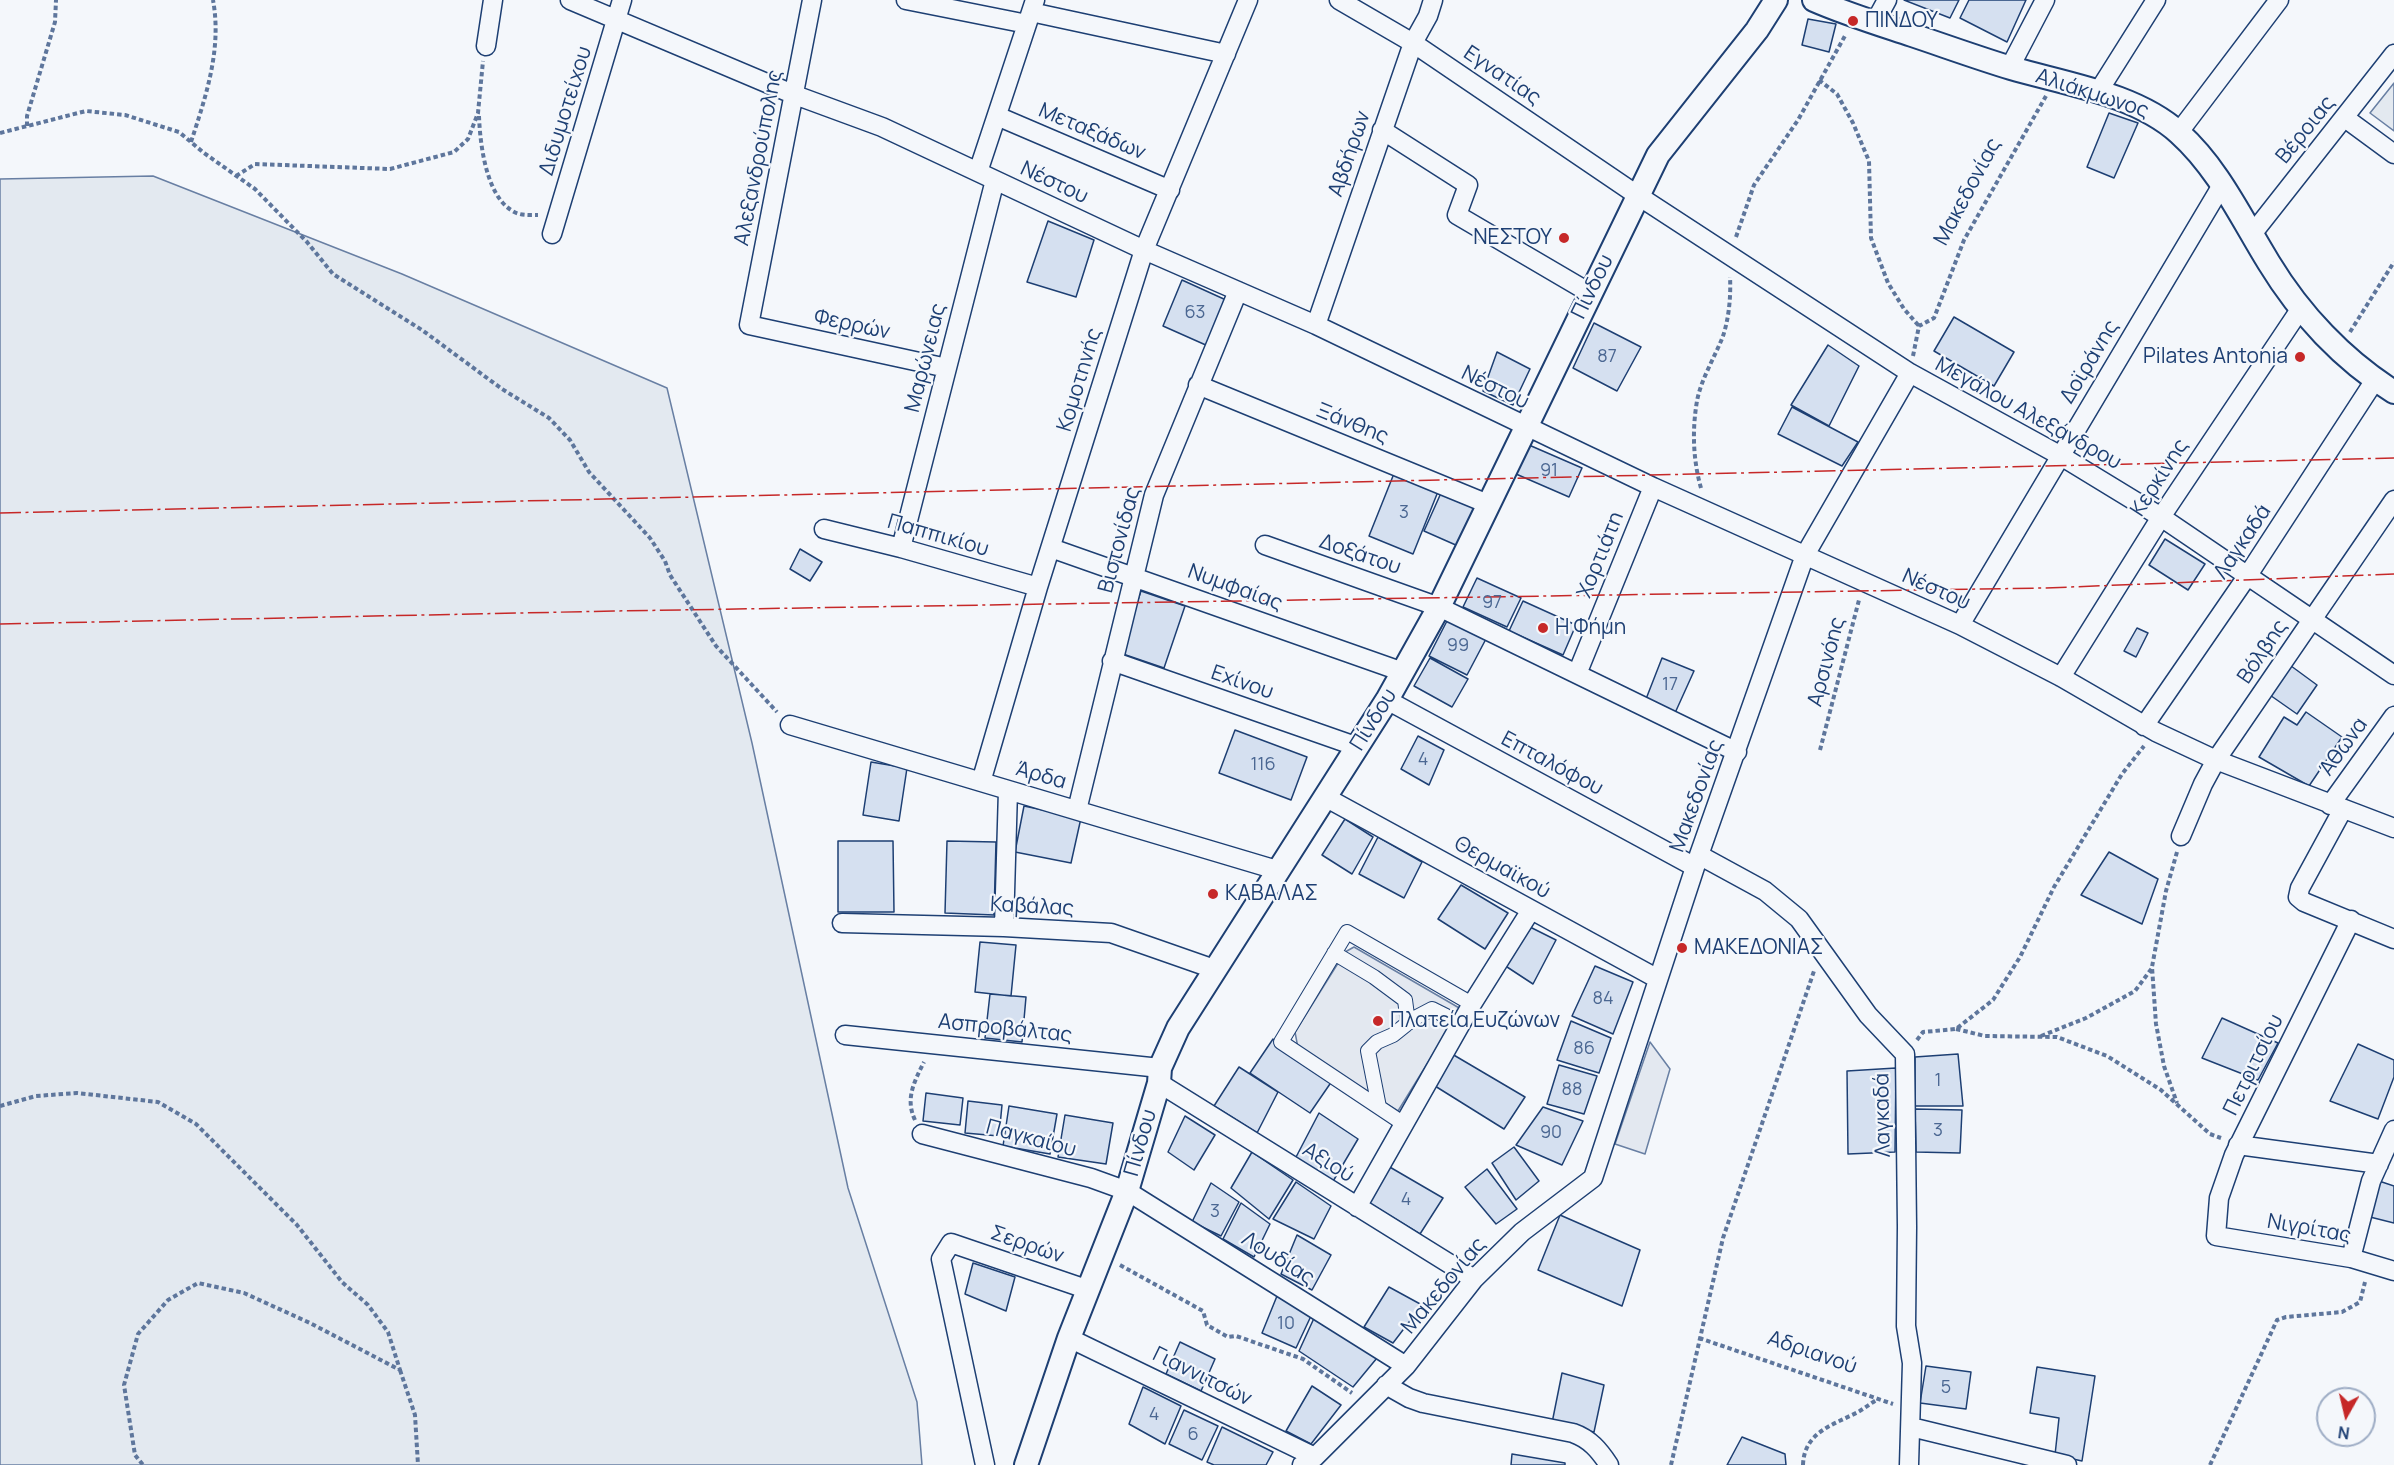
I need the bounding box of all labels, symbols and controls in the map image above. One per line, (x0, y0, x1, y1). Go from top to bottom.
place label: ΠΙΝΔΟΥ (1865, 8, 1938, 34)
marker: ΠΙΝΔΟΥ (1846, 14, 1860, 28)
street label: Εγνατίας (1459, 41, 1545, 111)
street label: Διδυμοτείχου (534, 43, 598, 179)
street label: Αλιάκμωνος (2032, 64, 2152, 124)
street label: Αλεξανδρούπολης (730, 68, 788, 248)
street label: Βέροιας (2271, 91, 2341, 169)
street label: Μεταξάδων (1035, 98, 1149, 166)
street label: Αβδήρων (1324, 108, 1376, 200)
street label: Μακεδονίας (1929, 134, 2007, 250)
street label: Νέστου (1016, 156, 1092, 210)
place label: ΝΕΣΤΟΥ (1473, 225, 1552, 251)
marker: ΝΕΣΤΟΥ (1557, 231, 1571, 245)
street label: Πίνδου (1567, 251, 1619, 323)
street label: Μαρώνειας (900, 301, 952, 415)
house number: 63 (1184, 302, 1206, 324)
street label: Φερρών (812, 305, 892, 345)
street label: Δοϊράνης (2055, 316, 2125, 408)
street label: Κομοτηνής (1052, 325, 1108, 435)
place label: Pilates Antonia (2143, 344, 2288, 370)
house number: 87 (1597, 346, 1617, 368)
marker: Pilates Antonia (2293, 350, 2307, 364)
street label: Μεγάλου Αλεξάνδρου (1931, 352, 2125, 476)
street label: Νέστου (1457, 361, 1533, 415)
street label: Ξάνθης (1312, 398, 1392, 450)
street label: Κερκίνης (2126, 435, 2194, 521)
house number: 91 (1540, 460, 1558, 482)
street label: Βιστονίδας (1094, 484, 1146, 596)
street label: Λαγκαδά (2209, 500, 2277, 584)
house number: 3 (1399, 502, 1409, 524)
street label: Χορτιάτη (1572, 508, 1630, 602)
street label: Παππικίου (884, 510, 992, 562)
street label: Δοξάτου (1316, 529, 1404, 581)
street label: Νυμφαίας (1184, 559, 1286, 617)
street label: Νέστου (1898, 564, 1974, 616)
house number: 97 (1482, 592, 1502, 614)
street label: Αρσινόης (1803, 614, 1851, 710)
place label: Η Φήμη (1555, 615, 1626, 641)
street label: Βόλβης (2233, 615, 2293, 689)
marker: Η Φήμη (1536, 621, 1550, 635)
house number: 99 (1447, 635, 1469, 657)
street label: Εχίνου (1207, 661, 1277, 705)
house number: 17 (1662, 674, 1678, 696)
street label: Πίνδου (1345, 684, 1403, 756)
street label: Άθωνα (2314, 713, 2374, 781)
street label: Επταλόφου (1497, 727, 1607, 801)
street label: Μακεδονίας (1665, 736, 1729, 856)
house number: 4 (1418, 749, 1428, 771)
house number: 116 (1250, 754, 1276, 776)
street label: Άρδα (1013, 757, 1069, 795)
street label: Θερμαϊκού (1450, 831, 1554, 905)
place label: ΚΑΒΑΛΑΣ (1225, 881, 1318, 907)
marker: ΚΑΒΑΛΑΣ (1206, 887, 1220, 901)
street label: Καβάλας (989, 892, 1075, 922)
place label: ΜΑΚΕΔΟΝΙΑΣ (1694, 935, 1824, 961)
marker: ΜΑΚΕΔΟΝΙΑΣ (1675, 941, 1689, 955)
house number: 84 (1592, 988, 1614, 1010)
place label: Πλατεία Ευζώνων (1390, 1008, 1560, 1034)
street label: Ασπροβάλτας (937, 1009, 1073, 1049)
street label: Πετριτσίου (2219, 1010, 2289, 1120)
marker: Πλατεία Ευζώνων (1371, 1014, 1385, 1028)
house number: 86 (1573, 1038, 1595, 1060)
house number: 1 (1934, 1070, 1942, 1092)
street label: Λαγκαδά (1870, 1073, 1896, 1157)
house number: 88 (1562, 1079, 1582, 1101)
street label: Πίνδου (1119, 1107, 1163, 1179)
street label: Παγκαίου (983, 1115, 1079, 1163)
house number: 3 (1933, 1120, 1943, 1142)
house number: 90 (1540, 1122, 1562, 1144)
street label: Αξιού (1298, 1138, 1358, 1188)
house number: 4 (1401, 1189, 1411, 1211)
house number: 3 (1210, 1201, 1220, 1223)
street label: Νιγρίτας (2265, 1209, 2353, 1249)
street label: Σερρών (987, 1221, 1067, 1269)
street label: Λουδίας (1237, 1227, 1319, 1291)
street label: Μακεδονίας (1396, 1233, 1492, 1339)
house number: 10 (1277, 1313, 1295, 1335)
street label: Αδριανού (1764, 1326, 1860, 1380)
street label: Γιαννιτσών (1148, 1342, 1256, 1412)
house number: 5 (1941, 1377, 1951, 1399)
north arrow (2316, 1387, 2376, 1447)
house number: 4 (1149, 1404, 1159, 1426)
text: N (2337, 1421, 2351, 1445)
house number: 6 (1187, 1424, 1199, 1446)

